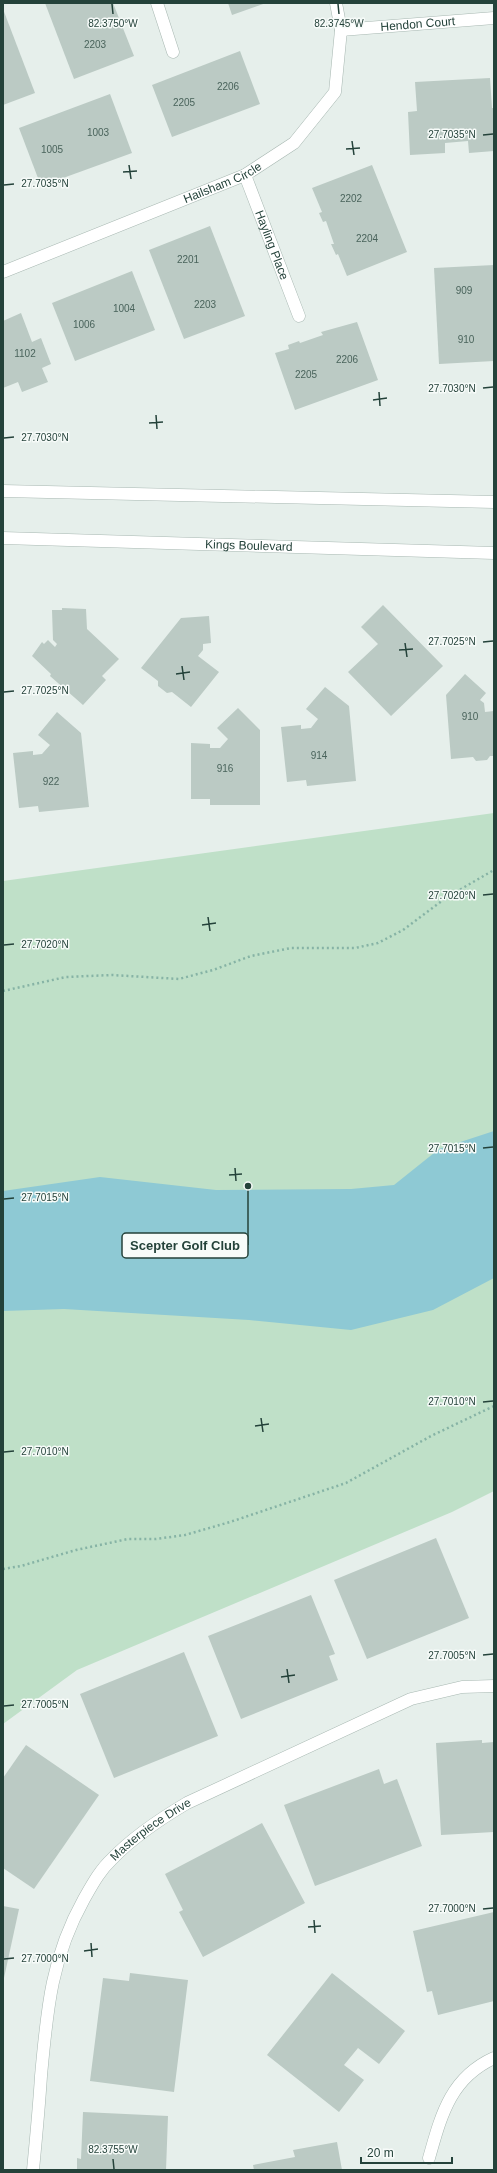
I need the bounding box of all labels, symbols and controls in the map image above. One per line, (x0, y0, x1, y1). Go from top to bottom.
street label: Hendon Court (380, 14, 456, 34)
text: 82.3750°W (88, 18, 138, 29)
text: 82.3745°W (314, 18, 364, 29)
house number: 2203 (84, 39, 107, 50)
house number: 2206 (217, 81, 240, 92)
house number: 2205 (173, 97, 196, 108)
house number: 1003 (87, 127, 110, 138)
text: 27.7035°N (428, 129, 476, 140)
house number: 1005 (41, 144, 64, 155)
street label: Hailsham Circle (181, 159, 264, 206)
text: 27.7035°N (21, 178, 69, 189)
house number: 2202 (340, 193, 363, 204)
street label: Hayling Place (252, 208, 292, 282)
house number: 2204 (356, 233, 379, 244)
house number: 2201 (177, 254, 200, 265)
house number: 909 (456, 285, 473, 296)
house number: 2203 (194, 299, 217, 310)
house number: 1004 (113, 303, 136, 314)
house number: 1006 (73, 319, 96, 330)
house number: 910 (458, 334, 475, 345)
house number: 1102 (14, 348, 36, 359)
house number: 2206 (336, 354, 359, 365)
house number: 2205 (295, 369, 318, 380)
text: 27.7030°N (428, 383, 476, 394)
text: 27.7030°N (21, 432, 69, 443)
street label: Kings Boulevard (205, 537, 293, 554)
text: 27.7025°N (428, 636, 476, 647)
text: 27.7025°N (21, 685, 69, 696)
house number: 910 (462, 711, 479, 722)
house number: 914 (311, 750, 328, 761)
house number: 916 (217, 763, 234, 774)
house number: 922 (43, 776, 60, 787)
text: 27.7020°N (428, 890, 476, 901)
text: 27.7020°N (21, 939, 69, 950)
text: 27.7015°N (428, 1143, 476, 1154)
text: 27.7015°N (21, 1192, 69, 1203)
callout: Scepter Golf Club (122, 1233, 248, 1258)
text: Scepter Golf Club (130, 1238, 240, 1253)
text: 27.7010°N (428, 1396, 476, 1407)
text: 27.7010°N (21, 1446, 69, 1457)
text: 27.7005°N (428, 1650, 476, 1661)
text: 27.7005°N (21, 1699, 69, 1710)
street label: Masterpiece Drive (107, 1795, 193, 1864)
text: 27.7000°N (428, 1903, 476, 1914)
text: 27.7000°N (21, 1953, 69, 1964)
scale bar (361, 2139, 452, 2165)
text: 82.3755°W (88, 2144, 138, 2155)
text: 20 m (367, 2146, 394, 2160)

